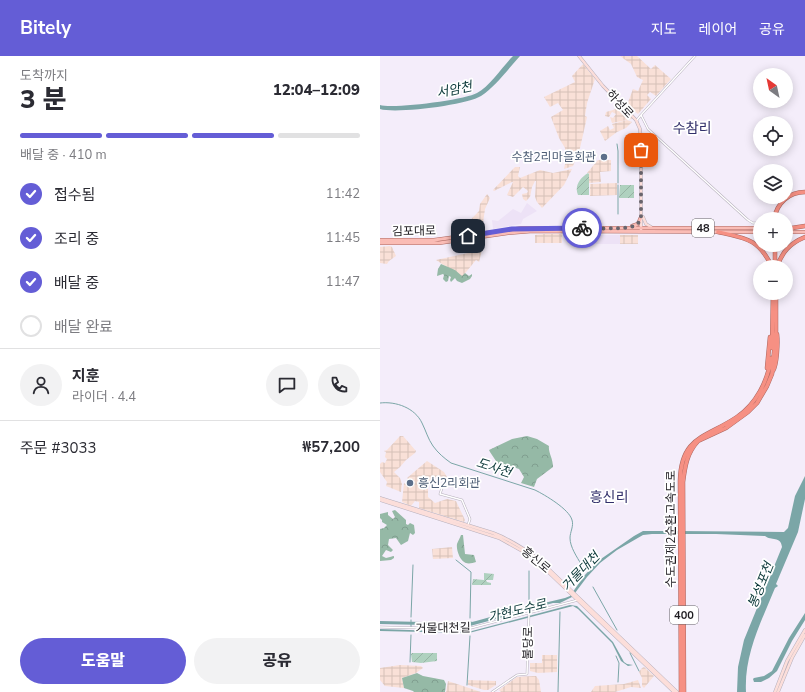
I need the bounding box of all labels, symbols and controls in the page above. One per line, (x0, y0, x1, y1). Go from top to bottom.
text: Bitely (20, 15, 71, 41)
text: 지도 (651, 20, 677, 39)
text: 레이어 (699, 20, 737, 39)
text: 공유 (759, 20, 785, 39)
text: 도착까지 (20, 67, 68, 85)
north arrow (753, 68, 793, 108)
map controls (753, 68, 793, 300)
water label: 서암천 (435, 77, 475, 103)
text: 12:04–12:09 (273, 80, 360, 100)
text: 3 분 (20, 82, 67, 117)
street label: 하성로 (603, 86, 637, 122)
button: locate (753, 116, 793, 156)
district label: 수참리 (673, 119, 711, 138)
pin (624, 133, 658, 167)
icon: bag (630, 139, 652, 161)
text: 배달 중 · 410 m (20, 146, 107, 164)
place label: 수참2리마을회관 (512, 149, 596, 165)
marker: 수참2리마을회관 (599, 152, 609, 162)
button: layers (753, 164, 793, 204)
icon: check (20, 183, 42, 205)
text: 접수됨 (54, 185, 95, 205)
text: 11:42 (326, 185, 360, 203)
courier (562, 208, 602, 248)
button: + (753, 212, 793, 252)
icon: bike (571, 217, 593, 239)
pin (451, 219, 485, 253)
road number: 48 (692, 219, 714, 237)
street label: 김포대로 (392, 223, 436, 239)
icon: home (457, 225, 479, 247)
icon: check (20, 227, 42, 249)
text: 조리 중 (54, 229, 99, 249)
text: 11:45 (326, 229, 360, 247)
button: − (753, 260, 793, 300)
icon: check (20, 271, 42, 293)
text: 배달 중 (54, 273, 99, 293)
text: 11:47 (326, 273, 360, 291)
text: 배달 완료 (54, 317, 113, 337)
button: person (20, 364, 62, 406)
button: chat (266, 364, 308, 406)
button: phone (318, 364, 360, 406)
text: 지훈 (72, 366, 100, 386)
text: 라이더 · 4.4 (72, 388, 136, 406)
text: ₩57,200 (302, 437, 360, 457)
text: 주문 #3033 (20, 438, 96, 458)
water label: 도사천 (474, 454, 515, 482)
street label: 수도권제2순환고속도로 (663, 470, 679, 588)
place label: 흥신2리회관 (418, 475, 480, 491)
marker: 흥신2리회관 (405, 478, 415, 488)
district label: 흥신리 (590, 488, 628, 507)
street label: 흥신로 (518, 543, 554, 577)
water label: 거물대천 (558, 547, 605, 595)
water label: 봉성포천 (744, 559, 779, 611)
water label: 가현도수로 (486, 595, 549, 627)
road number: 400 (670, 606, 698, 624)
street label: 거물대천길 (415, 620, 471, 636)
street label: 불당로 (520, 626, 536, 660)
button: 도움말 (20, 638, 186, 684)
button: 공유 (194, 638, 360, 684)

